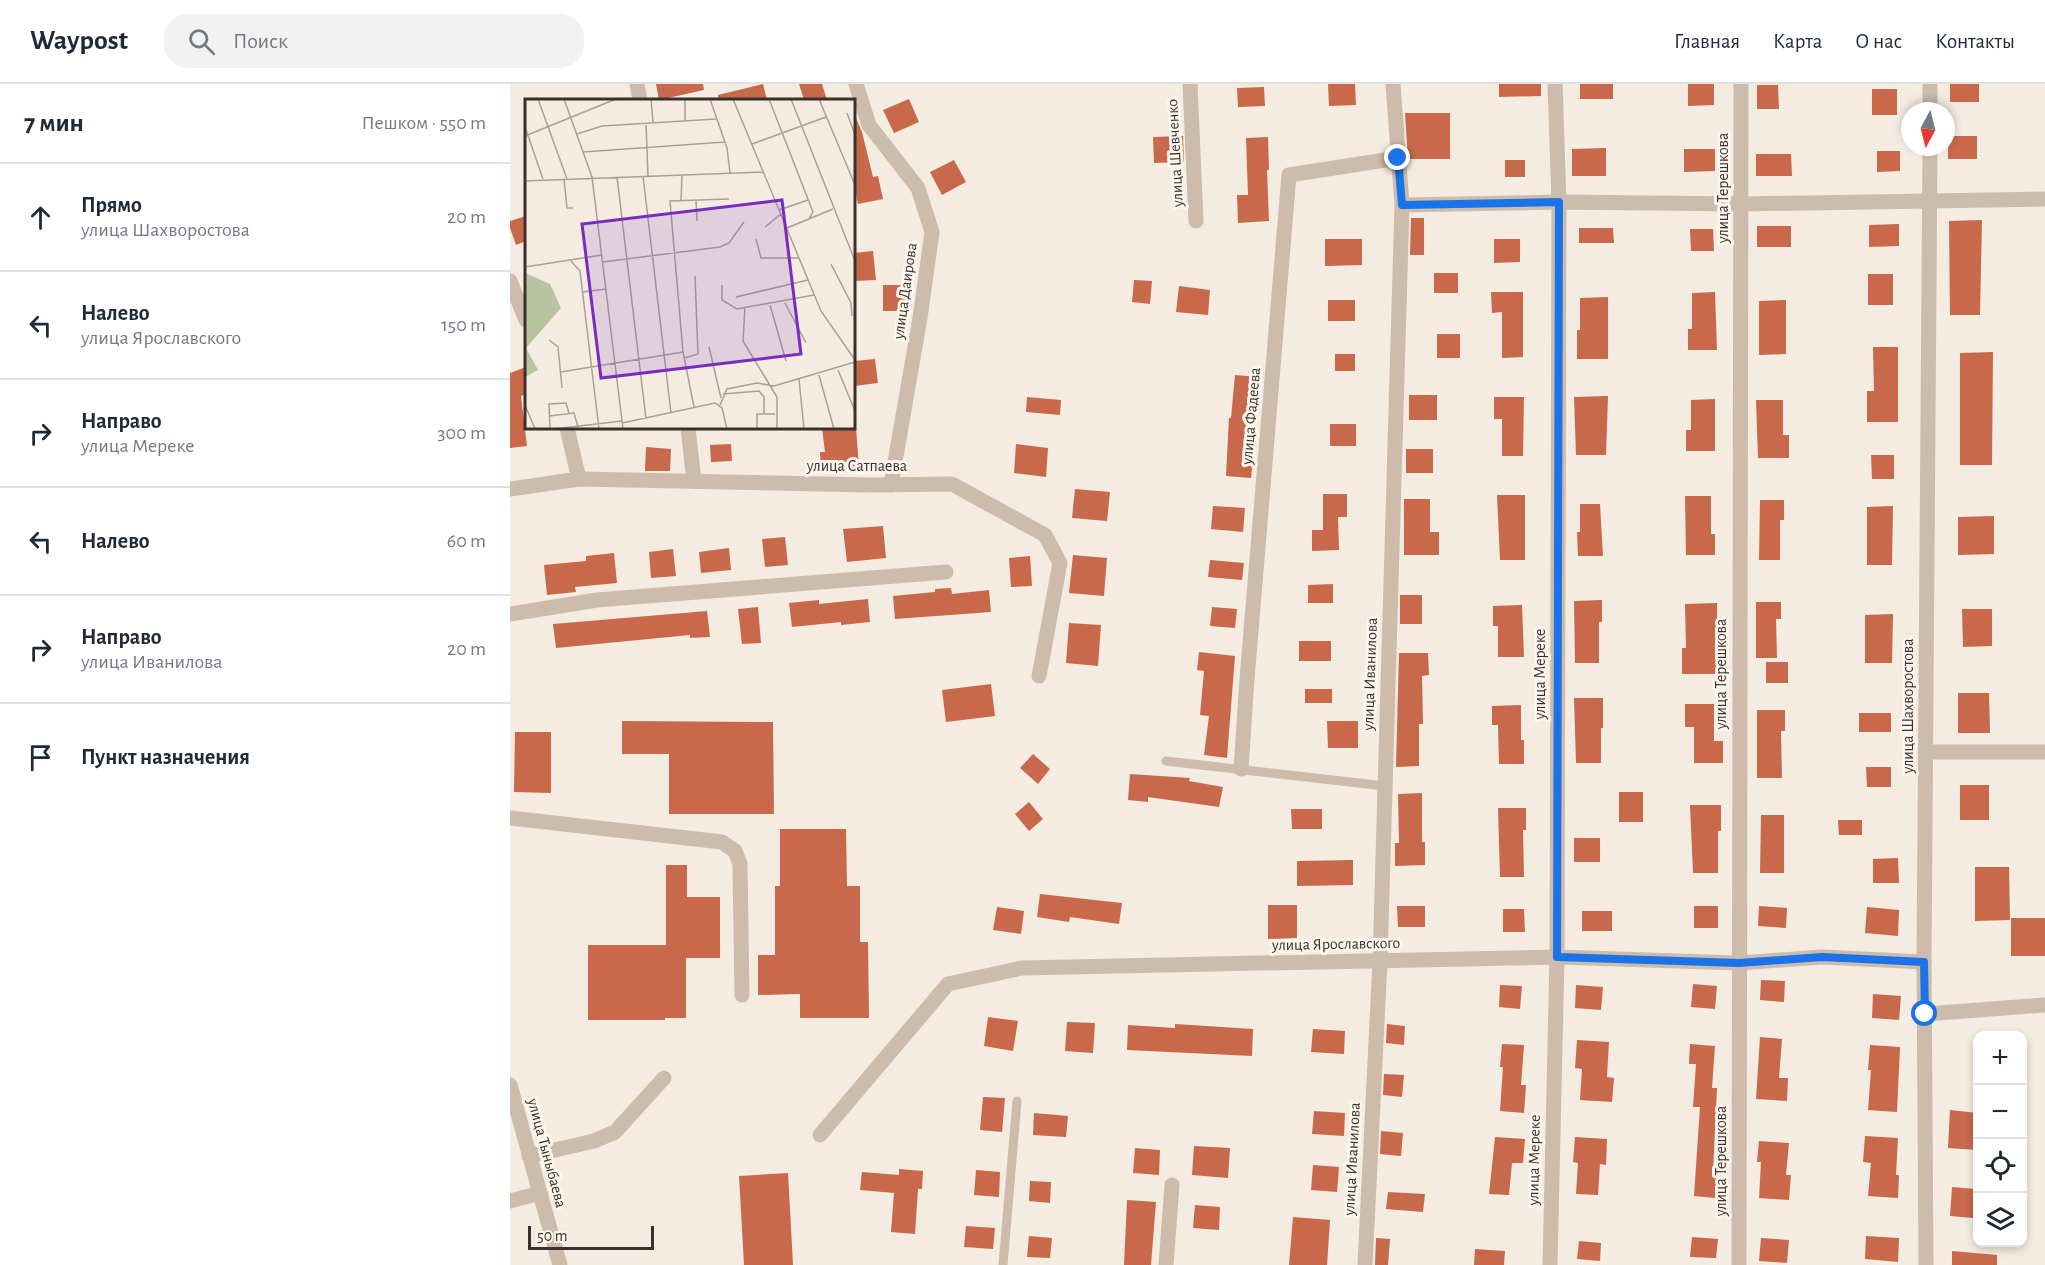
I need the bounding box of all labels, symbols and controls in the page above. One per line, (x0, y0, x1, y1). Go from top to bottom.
search box (164, 14, 584, 68)
icon: search (185, 25, 218, 58)
text: Waypost (30, 27, 128, 55)
text: Поиск (233, 30, 288, 52)
text: Главная (1674, 31, 1740, 52)
text: Карта (1773, 31, 1822, 52)
text: О нас (1855, 31, 1902, 52)
text: Контакты (1935, 31, 2015, 52)
street label: улица Шевченко (1164, 98, 1187, 208)
inset map (525, 99, 855, 429)
north arrow (1901, 102, 1955, 156)
text: 7 мин (24, 110, 84, 136)
text: Пешком · 550 m (362, 113, 486, 133)
street label: улица Терешкова (1715, 133, 1732, 244)
route end (1384, 144, 1410, 170)
text: Прямо (81, 194, 142, 216)
icon: ahead (24, 201, 57, 234)
text: 20 m (447, 207, 486, 227)
text: улица Шахворостова (81, 220, 250, 240)
street label: улица Даирова (890, 242, 921, 341)
text: Налево (81, 302, 150, 324)
icon: left (24, 309, 57, 342)
text: 150 m (441, 315, 486, 335)
text: улица Ярославского (81, 328, 241, 348)
street label: улица Фадеева (1239, 367, 1264, 466)
text: Направо (81, 410, 162, 432)
icon: right (24, 417, 57, 450)
text: 300 m (437, 423, 486, 443)
text: улица Мереке (81, 436, 194, 456)
street label: улица Сатпаева (806, 458, 907, 475)
icon: left (24, 525, 57, 558)
text: Налево (81, 530, 150, 552)
text: 60 m (447, 531, 486, 551)
street label: улица Иванилова (1360, 617, 1381, 732)
street label: улица Терешкова (1713, 619, 1730, 730)
text: Направо (81, 626, 162, 648)
street label: улица Мереке (1532, 629, 1549, 720)
icon: right (24, 633, 57, 666)
street label: улица Шахворостова (1900, 638, 1917, 775)
text: 20 m (447, 639, 486, 659)
text: улица Иванилова (81, 652, 222, 672)
icon: arrive (24, 741, 57, 774)
text: Пункт назначения (81, 746, 250, 768)
street label: улица Ярославского (1271, 935, 1401, 954)
route start (1911, 1000, 1937, 1026)
map controls (1973, 1031, 2027, 1247)
button: + (1973, 1031, 2027, 1085)
button: − (1973, 1085, 2027, 1139)
street label: улица Тыныбаева (524, 1096, 569, 1210)
street label: улица Иванилова (1341, 1102, 1364, 1217)
street label: улица Терешкова (1713, 1106, 1730, 1217)
street label: улица Мереке (1525, 1114, 1544, 1207)
button: locate (1973, 1139, 2027, 1193)
button: layers (1973, 1193, 2027, 1247)
scale bar (528, 1223, 654, 1250)
text: 50 m (537, 1228, 568, 1244)

